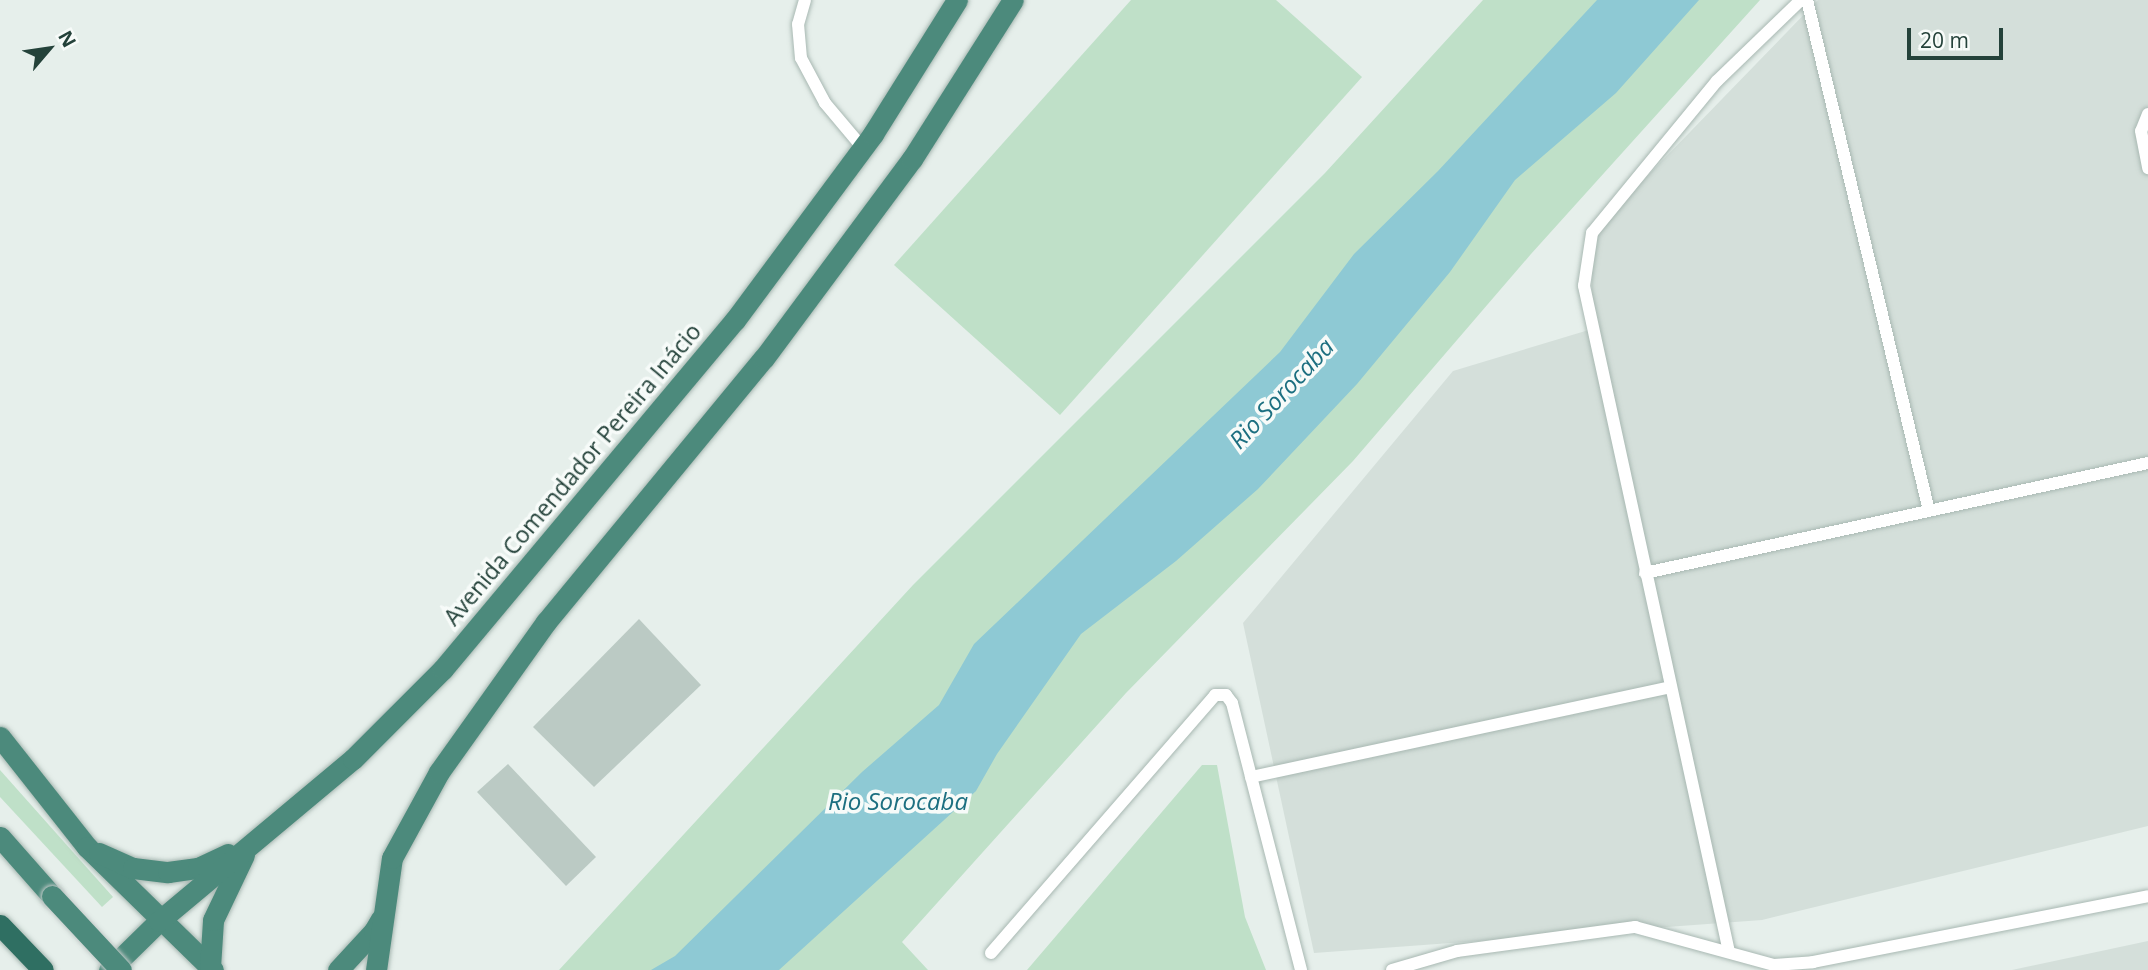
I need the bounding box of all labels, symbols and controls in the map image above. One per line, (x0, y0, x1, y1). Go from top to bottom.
north arrow (14, 14, 84, 84)
scale bar (1910, 14, 2006, 58)
text: N (52, 26, 82, 52)
text: 20 m (1920, 26, 1969, 54)
street label: Avenida Comendador Pereira Inácio (438, 317, 706, 631)
water label: Rio Sorocaba (1223, 332, 1339, 454)
water label: Rio Sorocaba (828, 787, 968, 815)

